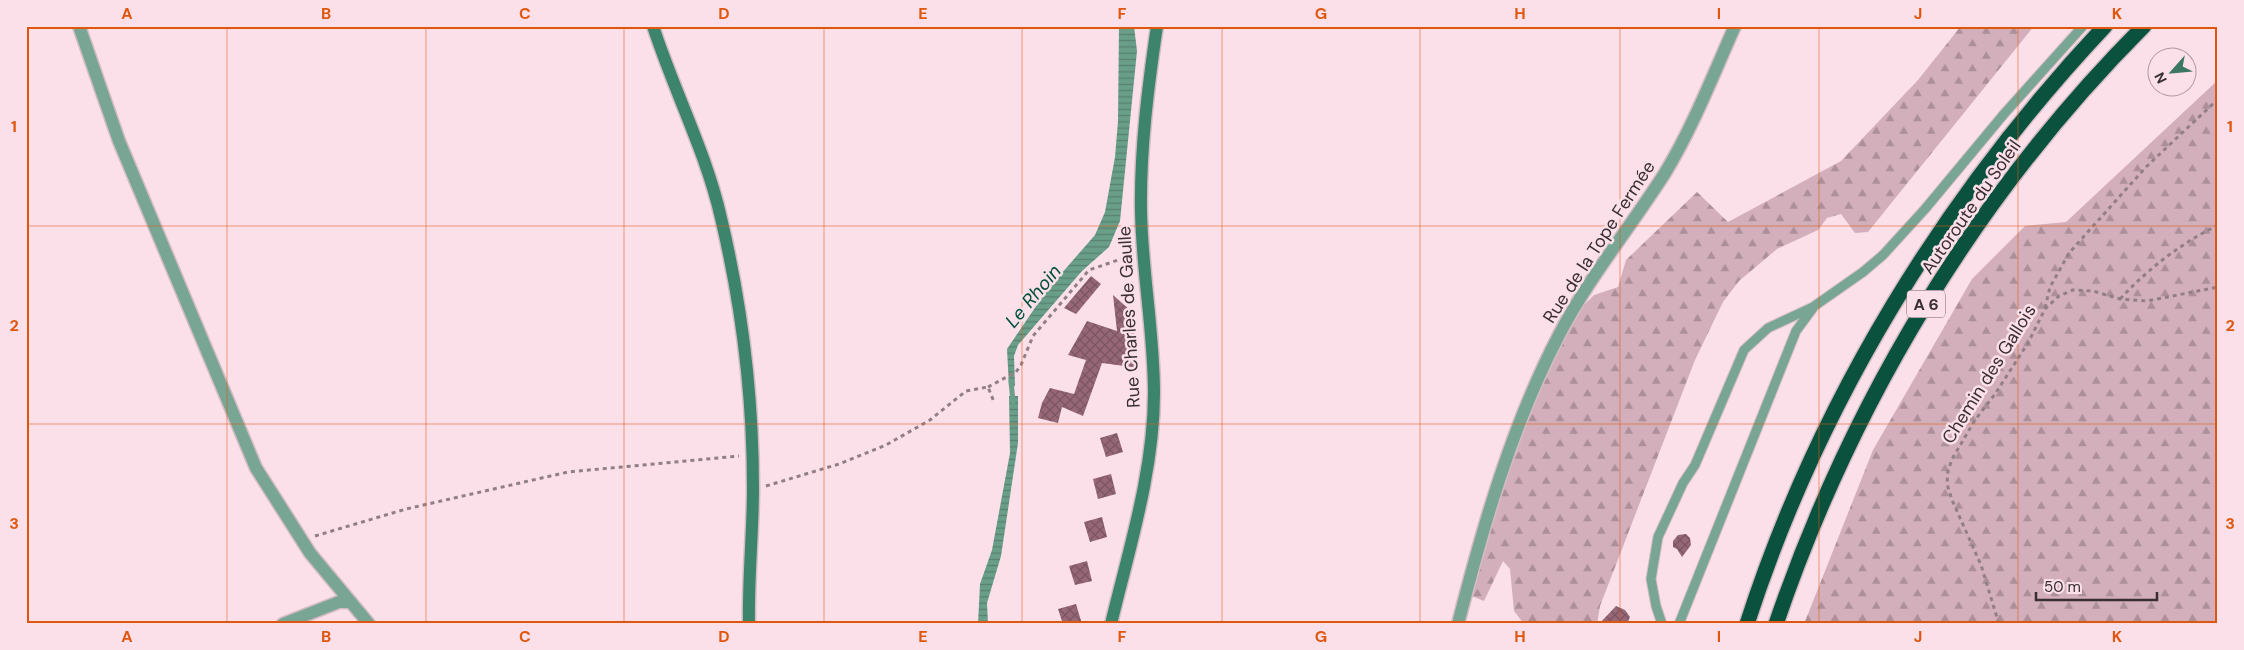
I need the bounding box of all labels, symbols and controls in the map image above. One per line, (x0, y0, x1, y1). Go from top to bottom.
text: A (121, 3, 133, 24)
text: B (321, 3, 331, 24)
text: C (519, 3, 531, 24)
text: D (718, 3, 730, 24)
text: E (918, 3, 928, 24)
text: F (1118, 3, 1127, 24)
text: G (1315, 3, 1327, 24)
text: H (1514, 3, 1526, 24)
text: I (1717, 3, 1721, 24)
text: J (1914, 3, 1922, 24)
text: K (2112, 3, 2123, 24)
north arrow (2146, 48, 2196, 98)
text: N (2150, 69, 2171, 87)
text: 1 (11, 116, 17, 137)
text: 1 (2227, 116, 2233, 137)
street label: Autoroute du Soleil (1916, 135, 2026, 279)
street label: Rue de la Tope Fermée (1537, 156, 1661, 328)
street label: Rue Charles de Gaulle (1112, 225, 1146, 409)
water label: Le Rhoin (999, 259, 1067, 333)
road number: A 6 (1907, 290, 1945, 318)
street label: Chemin des Gallois (1936, 300, 2042, 448)
text: 2 (9, 315, 19, 336)
text: 2 (2225, 315, 2235, 336)
text: 3 (9, 513, 19, 534)
text: 3 (2225, 513, 2235, 534)
scale bar (2036, 570, 2158, 602)
text: 50 m (2044, 577, 2081, 597)
text: A (121, 626, 133, 647)
text: B (321, 626, 331, 647)
text: C (519, 626, 531, 647)
text: D (718, 626, 730, 647)
text: E (918, 626, 928, 647)
text: F (1118, 626, 1127, 647)
text: G (1315, 626, 1327, 647)
text: H (1514, 626, 1526, 647)
text: I (1717, 626, 1721, 647)
text: J (1914, 626, 1922, 647)
text: K (2112, 626, 2123, 647)

